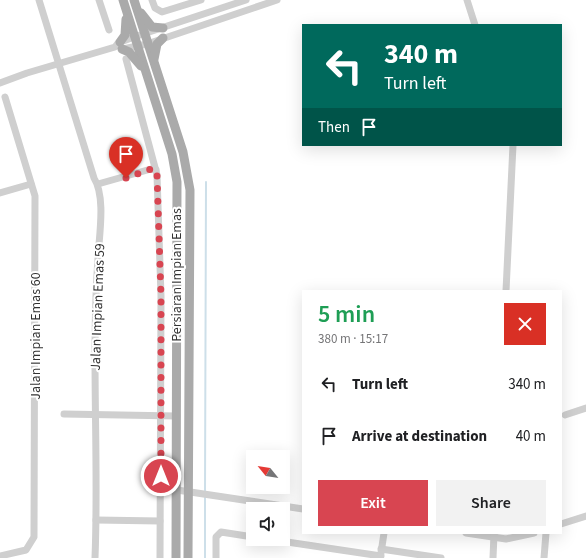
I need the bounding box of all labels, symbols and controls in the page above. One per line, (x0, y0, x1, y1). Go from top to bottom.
text: 340 m (384, 34, 458, 74)
icon: left (318, 40, 370, 92)
text: Turn left (384, 71, 446, 96)
icon: arrive (358, 116, 380, 138)
text: Then (318, 117, 350, 138)
pin (109, 137, 143, 178)
icon: arrive (115, 143, 137, 165)
street label: Persiaran Impian Emas (167, 208, 187, 342)
street label: Jalan Impian Emas 59 (86, 243, 110, 371)
street label: Jalan Impian Emas 60 (26, 272, 46, 400)
text: 5 min (318, 297, 375, 332)
button: close (504, 303, 546, 345)
text: 380 m · 15:17 (318, 330, 388, 348)
icon: left (318, 373, 340, 395)
text: Turn left (352, 374, 408, 395)
text: 340 m (508, 374, 546, 395)
icon: arrive (318, 425, 340, 447)
text: Arrive at destination (352, 426, 487, 447)
text: 40 m (516, 426, 546, 447)
north arrow (246, 450, 290, 494)
map controls (246, 450, 290, 546)
position arrow (140, 455, 182, 497)
button: Exit (318, 480, 428, 526)
button: Share (436, 480, 546, 526)
button: sound (246, 502, 290, 546)

